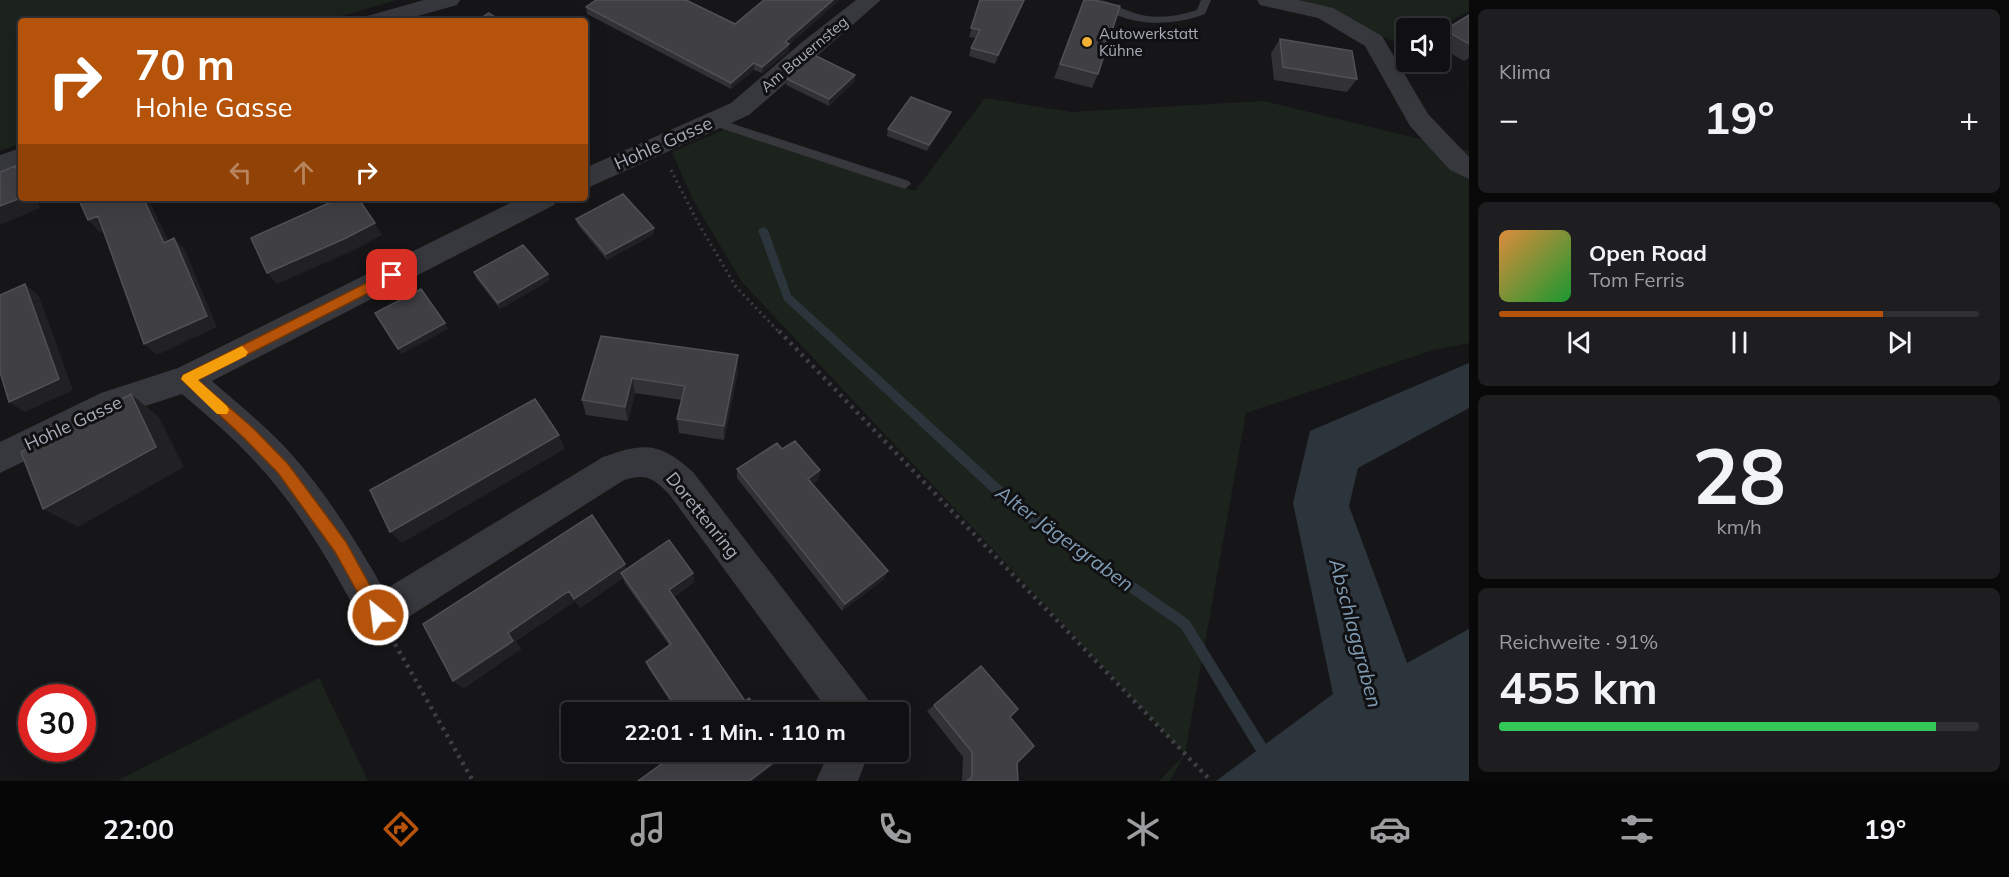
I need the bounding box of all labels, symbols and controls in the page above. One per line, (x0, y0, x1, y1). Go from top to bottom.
street label: Am Bauernsteg (756, 12, 852, 96)
map controls (1396, 18, 1450, 72)
button: sound (1396, 18, 1450, 72)
place label: Autowerkstatt Kühne (1099, 24, 1198, 60)
marker: Autowerkstatt Kühne (1080, 35, 1094, 49)
text: 70 m (135, 38, 235, 91)
icon: right (36, 42, 114, 120)
text: Klima (1499, 59, 1551, 84)
text: 19° (1703, 89, 1775, 145)
text: Hohle Gasse (135, 90, 293, 124)
text: − (1499, 98, 1519, 139)
text: + (1959, 98, 1979, 139)
street label: Hohle Gasse (610, 111, 716, 175)
icon: left (224, 156, 257, 189)
icon: ahead (287, 156, 320, 189)
icon: right (350, 156, 383, 189)
text: Open Road (1589, 239, 1707, 267)
pin (366, 249, 417, 300)
icon: arrive (375, 258, 408, 291)
text: Tom Ferris (1589, 267, 1685, 292)
icon: previous (1563, 326, 1596, 359)
icon: pause (1723, 326, 1756, 359)
icon: next (1883, 326, 1916, 359)
street label: Hohle Gasse (21, 390, 125, 456)
text: 28 (1692, 426, 1786, 524)
street label: Dorettenring (661, 467, 745, 563)
water label: Alter Jägergraben (990, 479, 1139, 596)
text: km/h (1716, 514, 1762, 539)
water label: Abschlaggraben (1324, 555, 1388, 710)
position arrow (346, 583, 410, 647)
text: Reichweite · 91% (1499, 629, 1658, 654)
text: 455 km (1499, 659, 1658, 715)
speed limit sign: 30 (18, 684, 96, 762)
text: 22:01 · 1 Min. · 110 m (624, 718, 846, 746)
icon: directions (380, 808, 422, 850)
icon: music (627, 808, 669, 850)
icon: phone (874, 808, 916, 850)
icon: climate (1122, 808, 1164, 850)
icon: car (1369, 808, 1411, 850)
icon: filters (1616, 808, 1658, 850)
text: 22:00 (103, 812, 174, 846)
text: 19° (1864, 812, 1906, 846)

